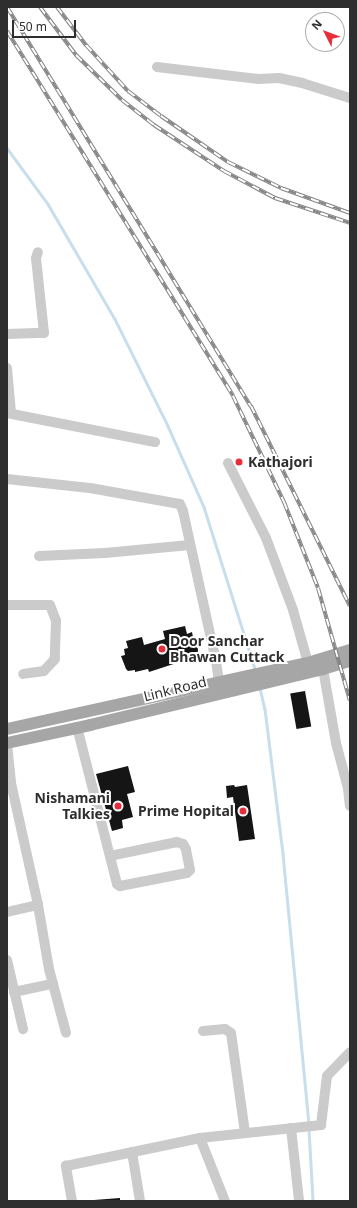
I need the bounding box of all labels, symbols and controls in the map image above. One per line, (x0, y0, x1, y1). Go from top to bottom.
scale bar (14, 12, 78, 38)
north arrow (305, 12, 345, 52)
text: N (308, 16, 325, 33)
text: 50 m (19, 18, 47, 35)
place label: Kathajori (248, 454, 313, 470)
marker: Kathajori (233, 456, 245, 468)
place label: Door Sanchar Bhawan Cuttack (170, 633, 284, 666)
marker: Door Sanchar Bhawan Cuttack (157, 644, 167, 654)
street label: Link Road (142, 673, 208, 705)
place label: Nishamani Talkies (35, 790, 110, 822)
marker: Nishamani Talkies (113, 801, 123, 811)
place label: Prime Hopital (138, 803, 234, 819)
marker: Prime Hopital (237, 805, 249, 817)

